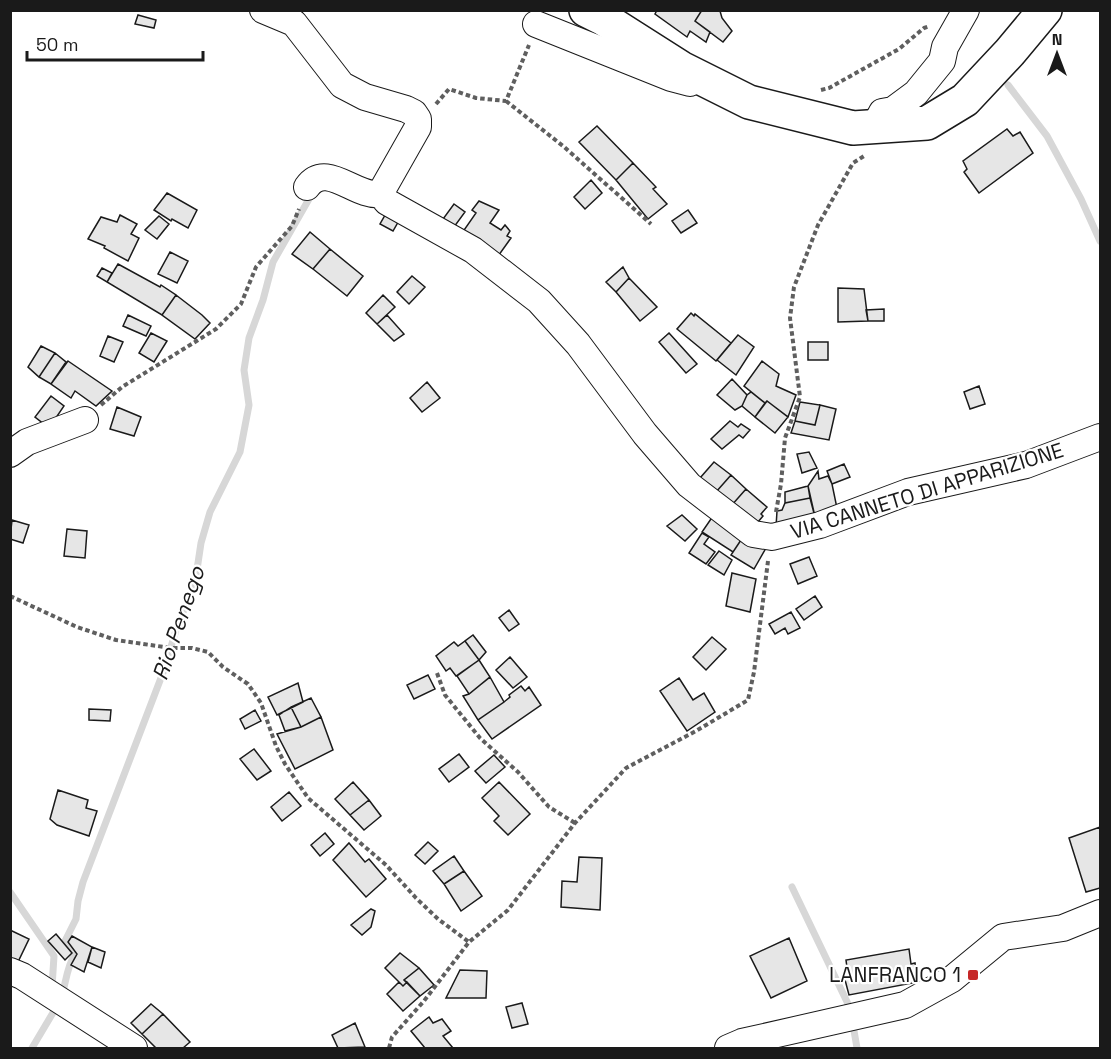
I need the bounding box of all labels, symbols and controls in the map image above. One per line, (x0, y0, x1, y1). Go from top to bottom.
scale bar (27, 24, 202, 62)
north arrow (1027, 24, 1087, 84)
text: N (1052, 29, 1062, 50)
text: 50 m (36, 33, 78, 56)
street label: VIA CANNETO DI APPARIZIONE (787, 436, 1067, 545)
water label: Rio Penego (145, 561, 211, 684)
place label: LANFRANCO 1 (829, 961, 961, 988)
marker: LANFRANCO 1 (966, 968, 980, 982)

